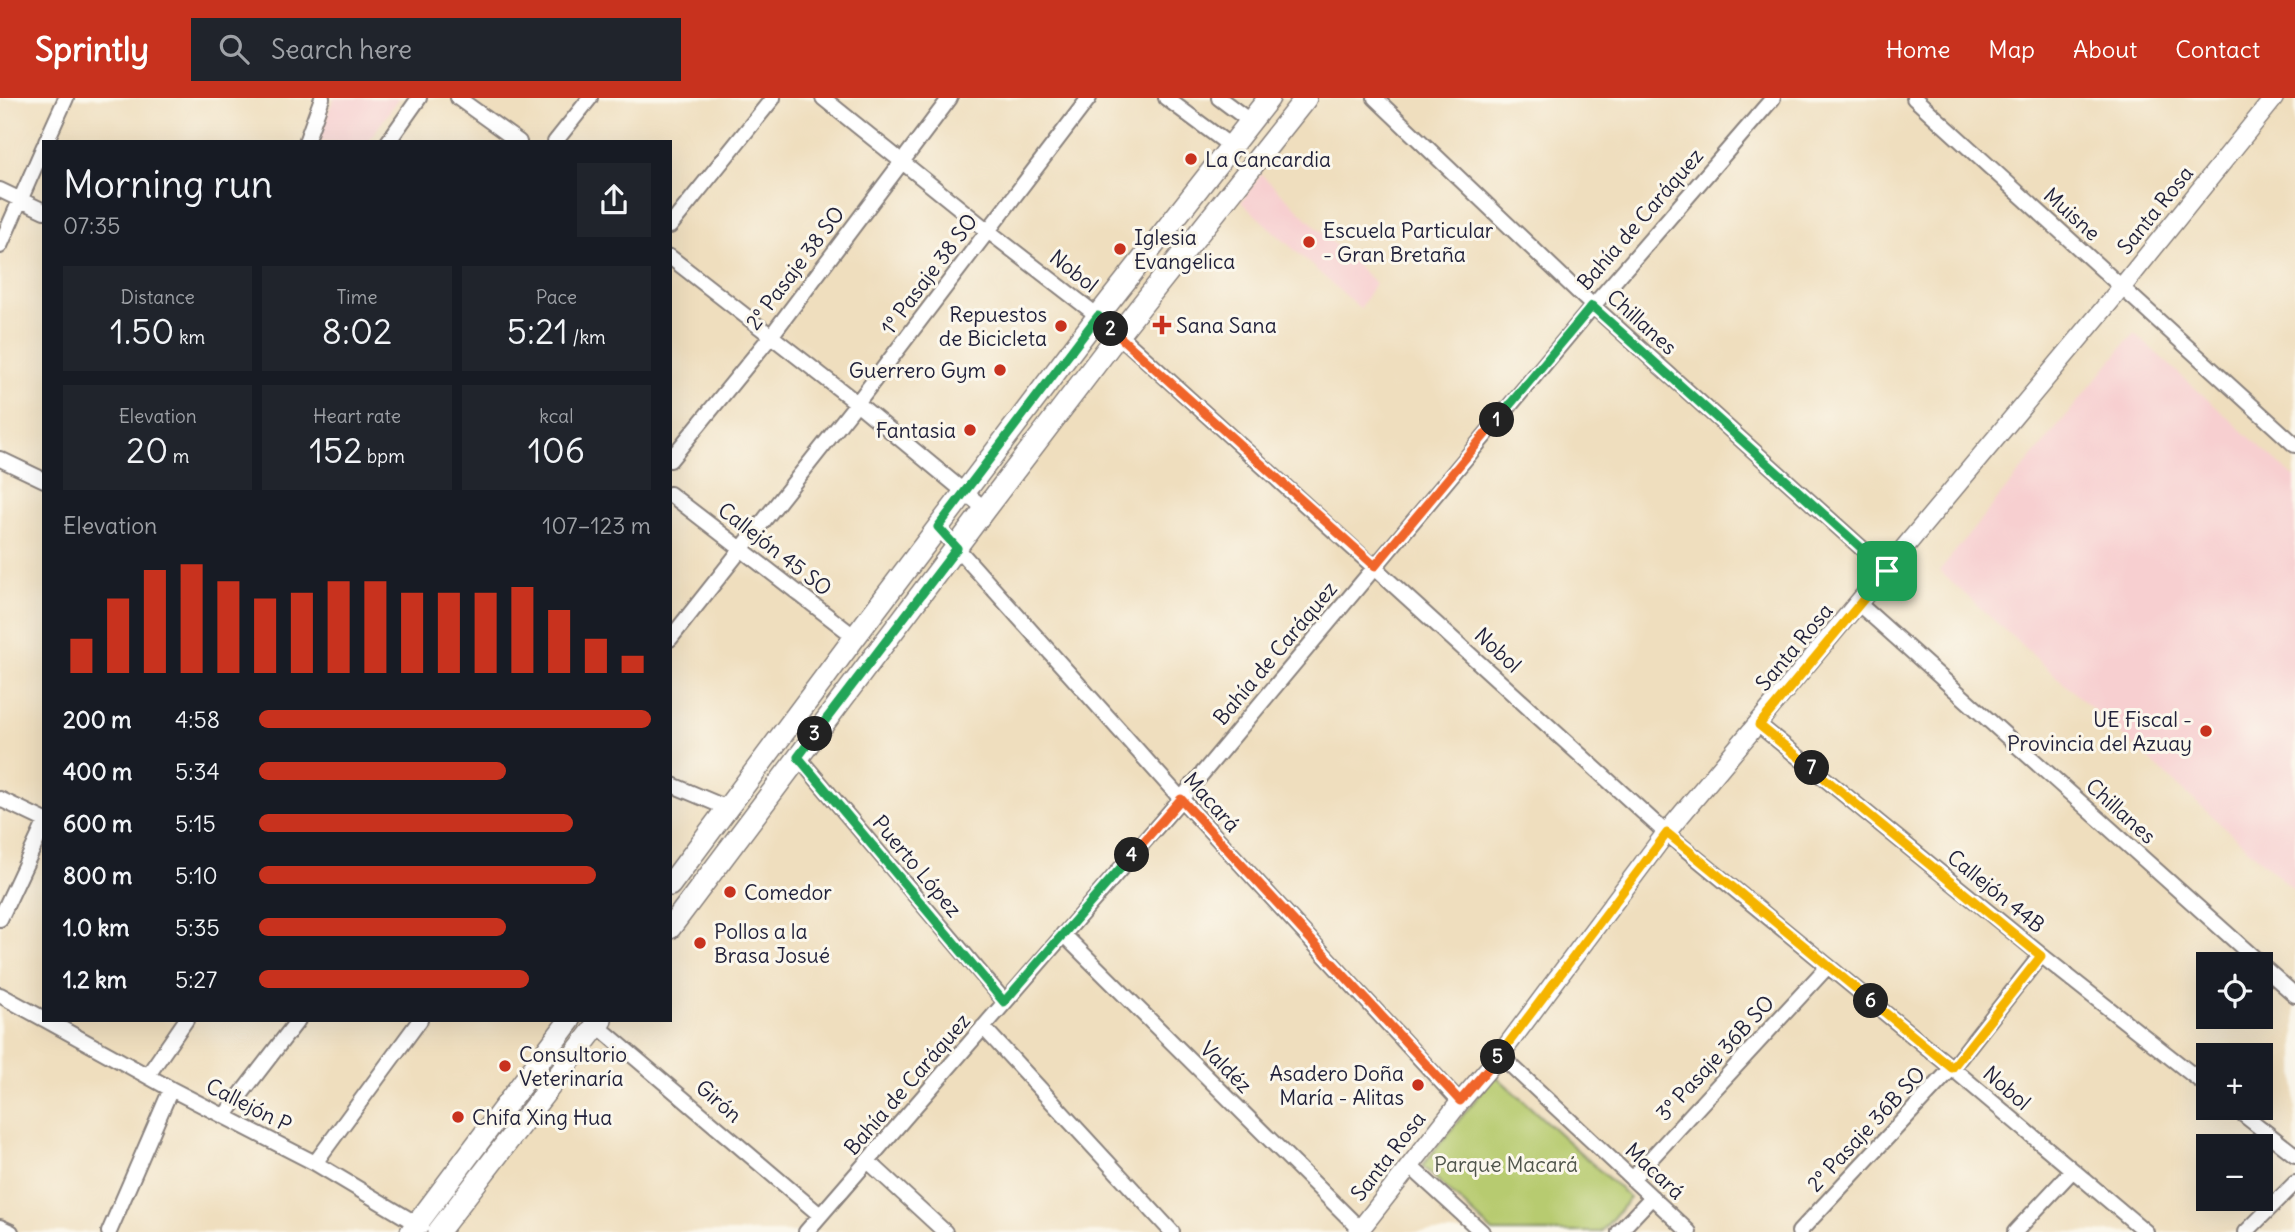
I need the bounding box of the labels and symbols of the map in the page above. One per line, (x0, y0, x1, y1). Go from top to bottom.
street label: Bahía de Caráquez (1571, 143, 1709, 295)
place label: La Cancardia (1205, 146, 1331, 173)
marker: La Cancardia (1183, 151, 1199, 167)
street label: Santa Rosa (2111, 160, 2199, 260)
street label: Muisne (2038, 182, 2106, 246)
street label: 2º Pasaje 38 SO (740, 201, 850, 335)
street label: 1º Pasaje 38 SO (875, 208, 983, 340)
place label: Escuela Particular - Gran Bretaña (1323, 217, 1494, 268)
place label: Iglesia Evangelica (1134, 224, 1235, 275)
marker: Escuela Particular - Gran Bretaña (1301, 234, 1317, 250)
marker: Iglesia Evangelica (1112, 241, 1128, 257)
street label: Nobol (1044, 244, 1104, 298)
street label: Chillanes (1601, 284, 1683, 360)
place label: Repuestos de Bicicleta (939, 301, 1047, 352)
pin: 2 (1094, 312, 1128, 346)
place label: Sana Sana (1176, 312, 1277, 339)
marker: Sana Sana (1154, 317, 1170, 333)
marker: Repuestos de Bicicleta (1053, 318, 1069, 334)
place label: Guerrero Gym (849, 357, 986, 384)
marker: Guerrero Gym (992, 362, 1008, 378)
pin: 1 (1480, 402, 1514, 438)
place label: Fantasia (876, 417, 956, 444)
marker: Fantasia (962, 422, 978, 438)
street label: Callejón 45 SO (713, 496, 837, 602)
pin (1857, 541, 1917, 601)
street label: Bahía de Caráquez (1207, 576, 1343, 730)
street label: Santa Rosa (1750, 598, 1838, 696)
street label: Nobol (1469, 622, 1527, 678)
place label: UE Fiscal - Provincia del Azuay (2007, 706, 2192, 757)
pin: 3 (798, 716, 832, 752)
marker: UE Fiscal - Provincia del Azuay (2198, 723, 2214, 739)
pin: 7 (1794, 750, 1829, 786)
street label: Macará (1178, 766, 1246, 838)
street label: Chillanes (2080, 773, 2162, 849)
street label: Puerto López (867, 809, 967, 923)
pin: 4 (1114, 838, 1150, 872)
street label: Callejón 44B (1942, 843, 2050, 939)
place label: Comedor (744, 879, 832, 906)
marker: Comedor (722, 884, 738, 900)
place label: Pollos a la Brasa Josué (714, 918, 830, 969)
marker: Pollos a la Brasa Josué (692, 935, 708, 951)
pin: 6 (1854, 984, 1888, 1018)
street label: 3º Pasaje 36B SO (1650, 990, 1780, 1126)
street label: Bahía de Caráquez (838, 1008, 976, 1160)
street label: Valdéz (1194, 1035, 1258, 1099)
pin: 5 (1480, 1040, 1516, 1074)
place label: Consultorio Veterinaría (519, 1041, 627, 1092)
marker: Consultorio Veterinaría (497, 1058, 513, 1074)
place label: Asadero Doña María - Alitas (1269, 1060, 1404, 1111)
street label: Nobol (1978, 1060, 2036, 1116)
street label: 2º Pasaje 36B SO (1801, 1061, 1931, 1197)
street label: Callejón P (202, 1072, 296, 1138)
street label: Girón (690, 1074, 748, 1128)
marker: Asadero Doña María - Alitas (1410, 1077, 1426, 1093)
place label: Chifa Xing Hua (472, 1104, 612, 1131)
street label: Santa Rosa (1345, 1106, 1431, 1206)
marker: Chifa Xing Hua (450, 1109, 466, 1125)
street label: Macará (1620, 1137, 1690, 1205)
park label: Parque Macará (1434, 1151, 1578, 1178)

